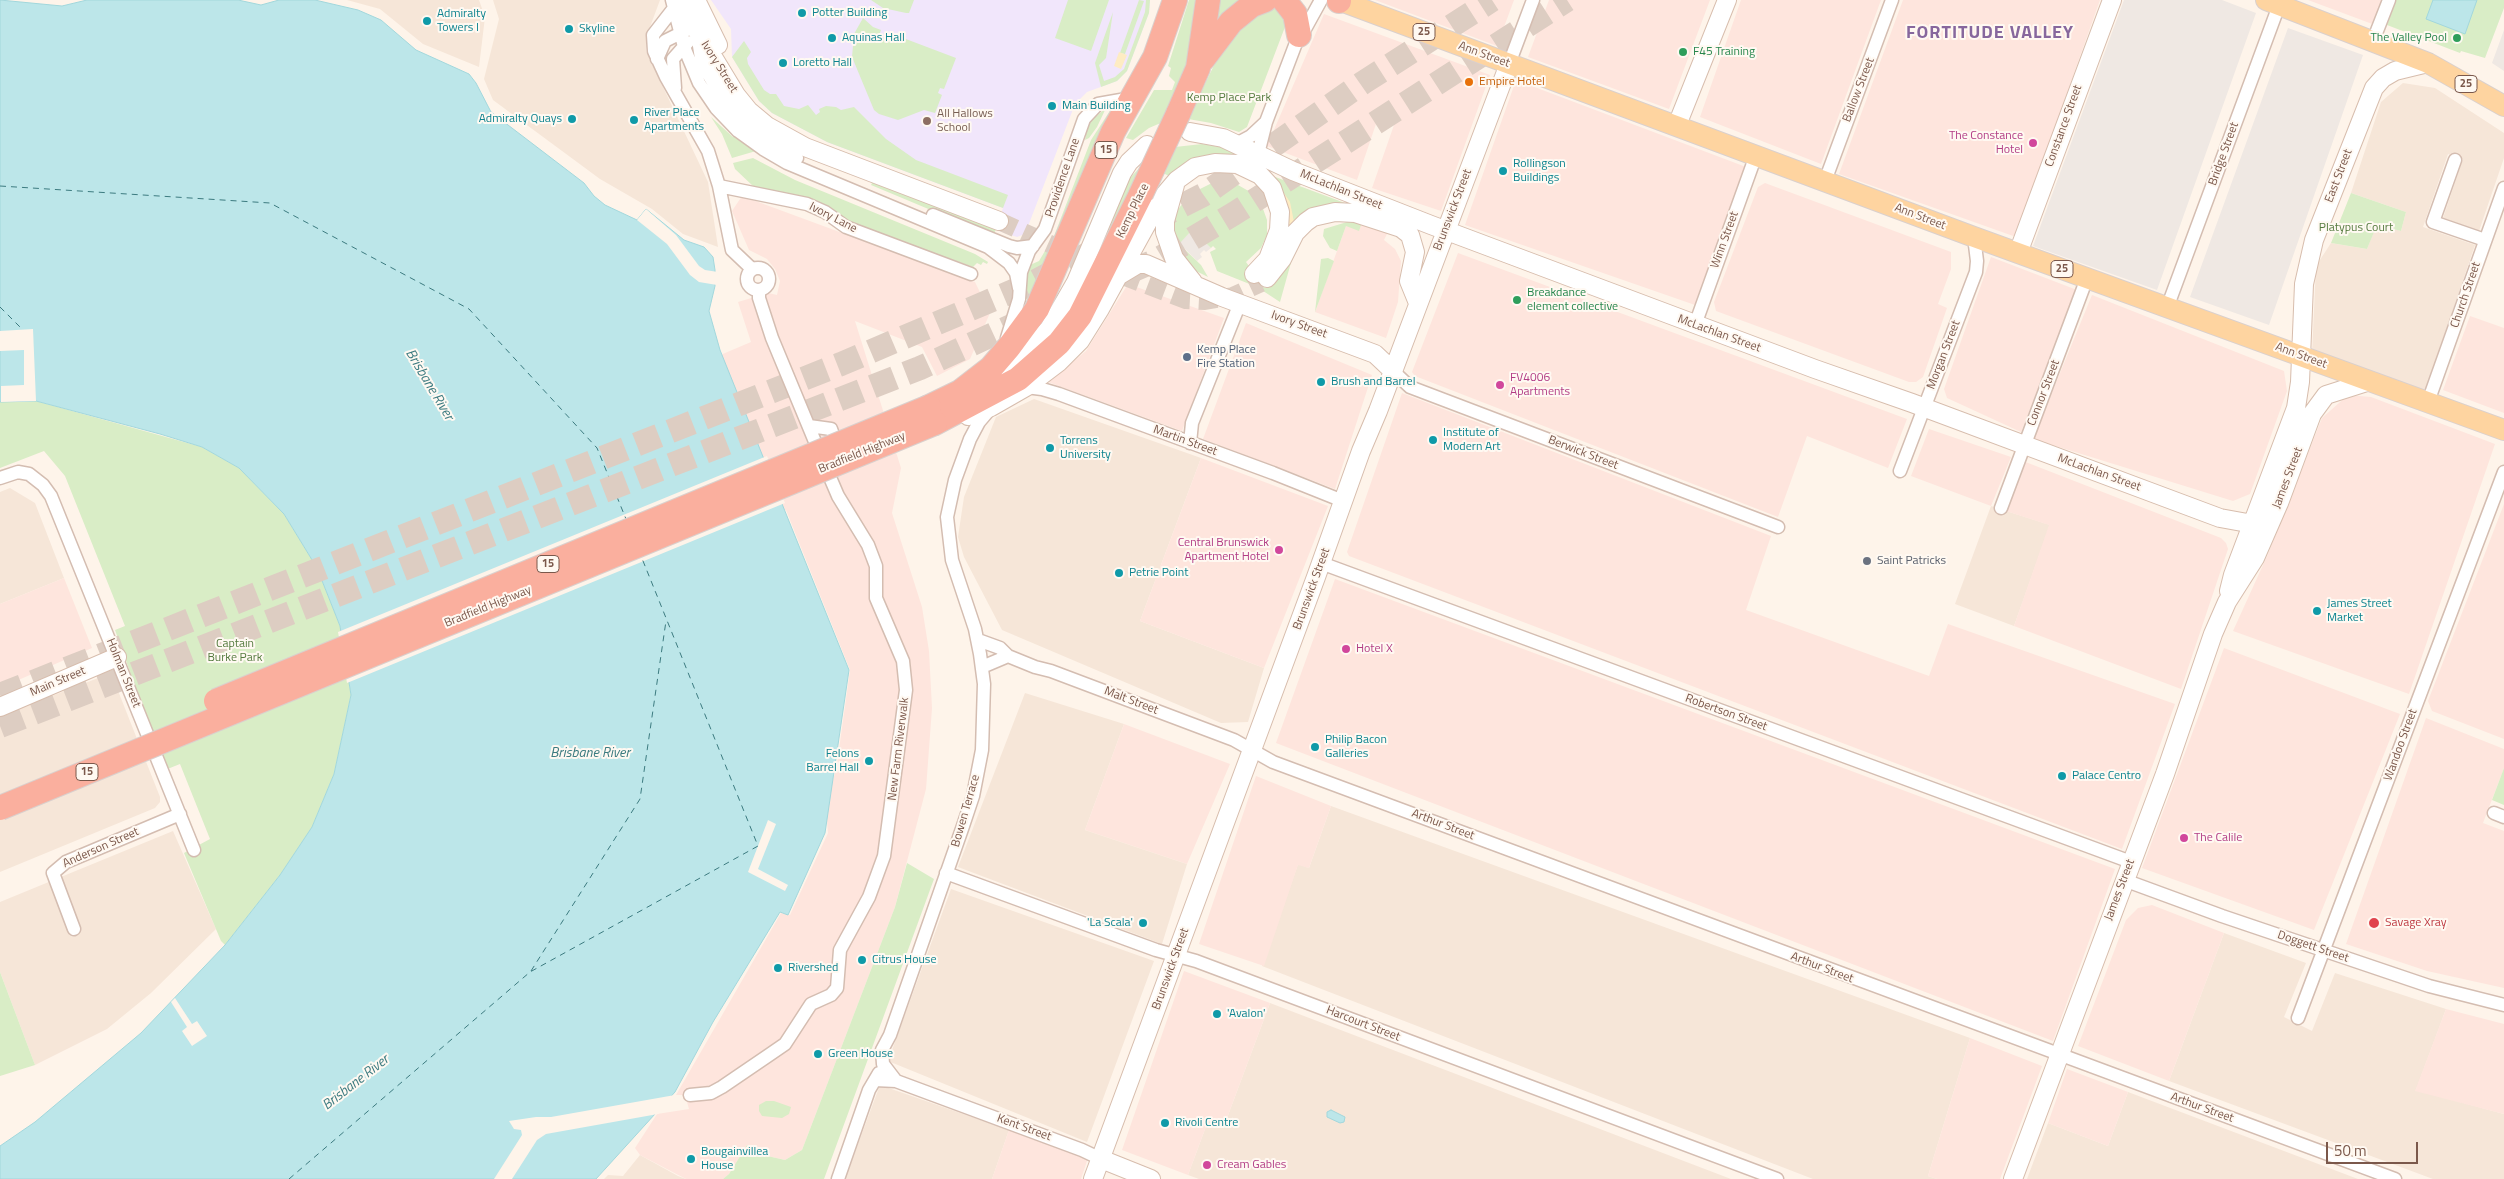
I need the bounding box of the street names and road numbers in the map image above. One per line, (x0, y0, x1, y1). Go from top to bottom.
road number: 25 (1413, 24, 1435, 41)
street label: Ivory Street (697, 38, 741, 96)
street label: Ann Street (1456, 39, 1512, 71)
street label: Ballow Street (1840, 56, 1878, 124)
road number: 25 (2455, 76, 2477, 92)
street label: Constance Street (2042, 83, 2086, 169)
street label: Bridge Street (2206, 120, 2242, 188)
street label: Providence Lane (1043, 137, 1083, 219)
road number: 15 (1095, 142, 1117, 158)
street label: East Street (2322, 147, 2356, 205)
street label: McLachlan Street (1298, 167, 1384, 213)
street label: Brunswick Street (1431, 167, 1475, 253)
street label: Kemp Place (1114, 181, 1152, 241)
street label: Ivory Lane (807, 200, 859, 236)
street label: Ann Street (1892, 201, 1948, 233)
street label: Winn Street (1708, 209, 1742, 271)
road number: 25 (2051, 260, 2073, 278)
street label: Church Street (2448, 260, 2484, 330)
street label: Ivory Street (1269, 308, 1329, 342)
street label: McLachlan Street (1675, 312, 1763, 356)
street label: Morgan Street (1924, 319, 1964, 391)
street label: Ann Street (2273, 340, 2329, 372)
street label: Connor Street (2025, 358, 2063, 428)
street label: Martin Street (1151, 423, 1219, 459)
street label: Bradfield Highway (816, 429, 908, 477)
street label: Berwick Street (1546, 433, 1620, 473)
street label: James Street (2270, 445, 2306, 511)
street label: McLachlan Street (2055, 451, 2143, 495)
street label: Brunswick Street (1290, 546, 1334, 632)
road number: 15 (537, 556, 559, 572)
street label: Bradfield Highway (442, 583, 534, 631)
street label: Holman Street (103, 636, 143, 710)
street label: Main Street (28, 664, 88, 700)
street label: Malt Street (1102, 684, 1160, 718)
street label: Robertson Street (1683, 691, 1769, 735)
street label: New Farm Riverwalk (886, 696, 912, 802)
street label: Wandoo Street (2381, 707, 2421, 783)
road number: 15 (76, 764, 98, 780)
street label: Bowen Terrace (949, 773, 983, 849)
street label: Arthur Street (1410, 806, 1476, 844)
street label: Anderson Street (61, 825, 141, 871)
street label: James Street (2102, 857, 2138, 923)
street label: Brunswick Street (1149, 926, 1193, 1012)
street label: Doggett Street (2275, 928, 2351, 966)
street label: Arthur Street (1789, 949, 1855, 987)
street label: Harcourt Street (1324, 1003, 1402, 1045)
street label: Arthur Street (2168, 1090, 2236, 1126)
street label: Kent Street (995, 1112, 1053, 1144)

